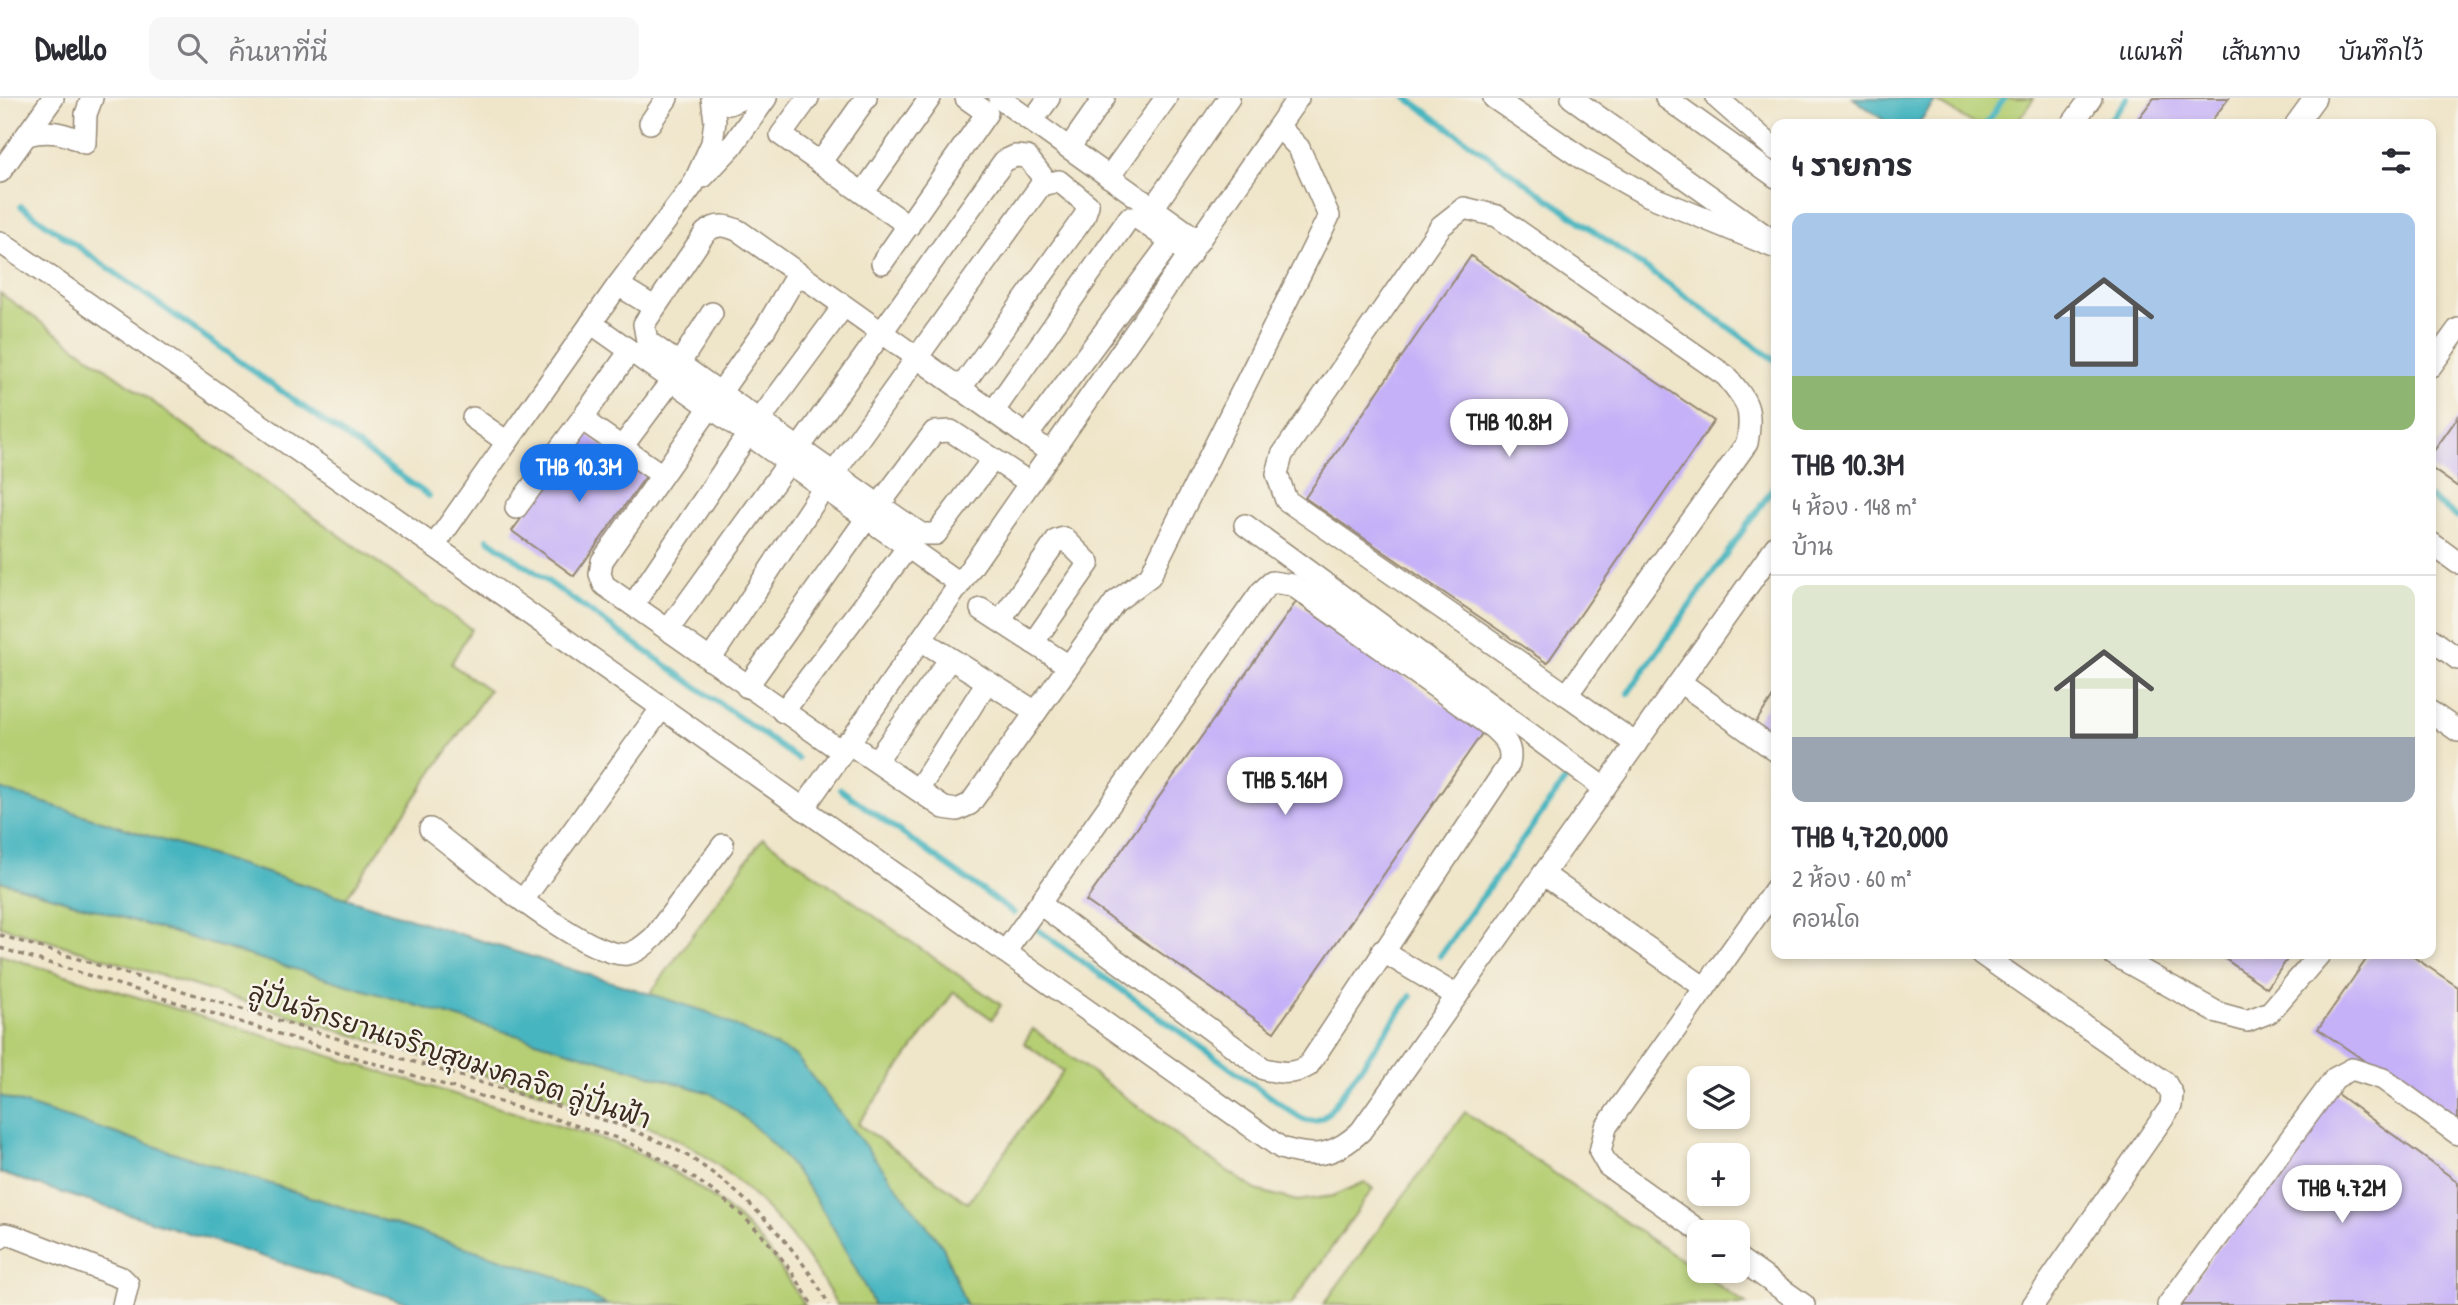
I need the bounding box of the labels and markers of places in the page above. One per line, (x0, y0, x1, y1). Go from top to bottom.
pin: THB 10.8M (1429, 400, 1589, 459)
pin: THB 10.3M (499, 444, 659, 504)
pin: THB 5.16M (1205, 758, 1365, 817)
pin: THB 4.72M (2262, 1166, 2422, 1225)

